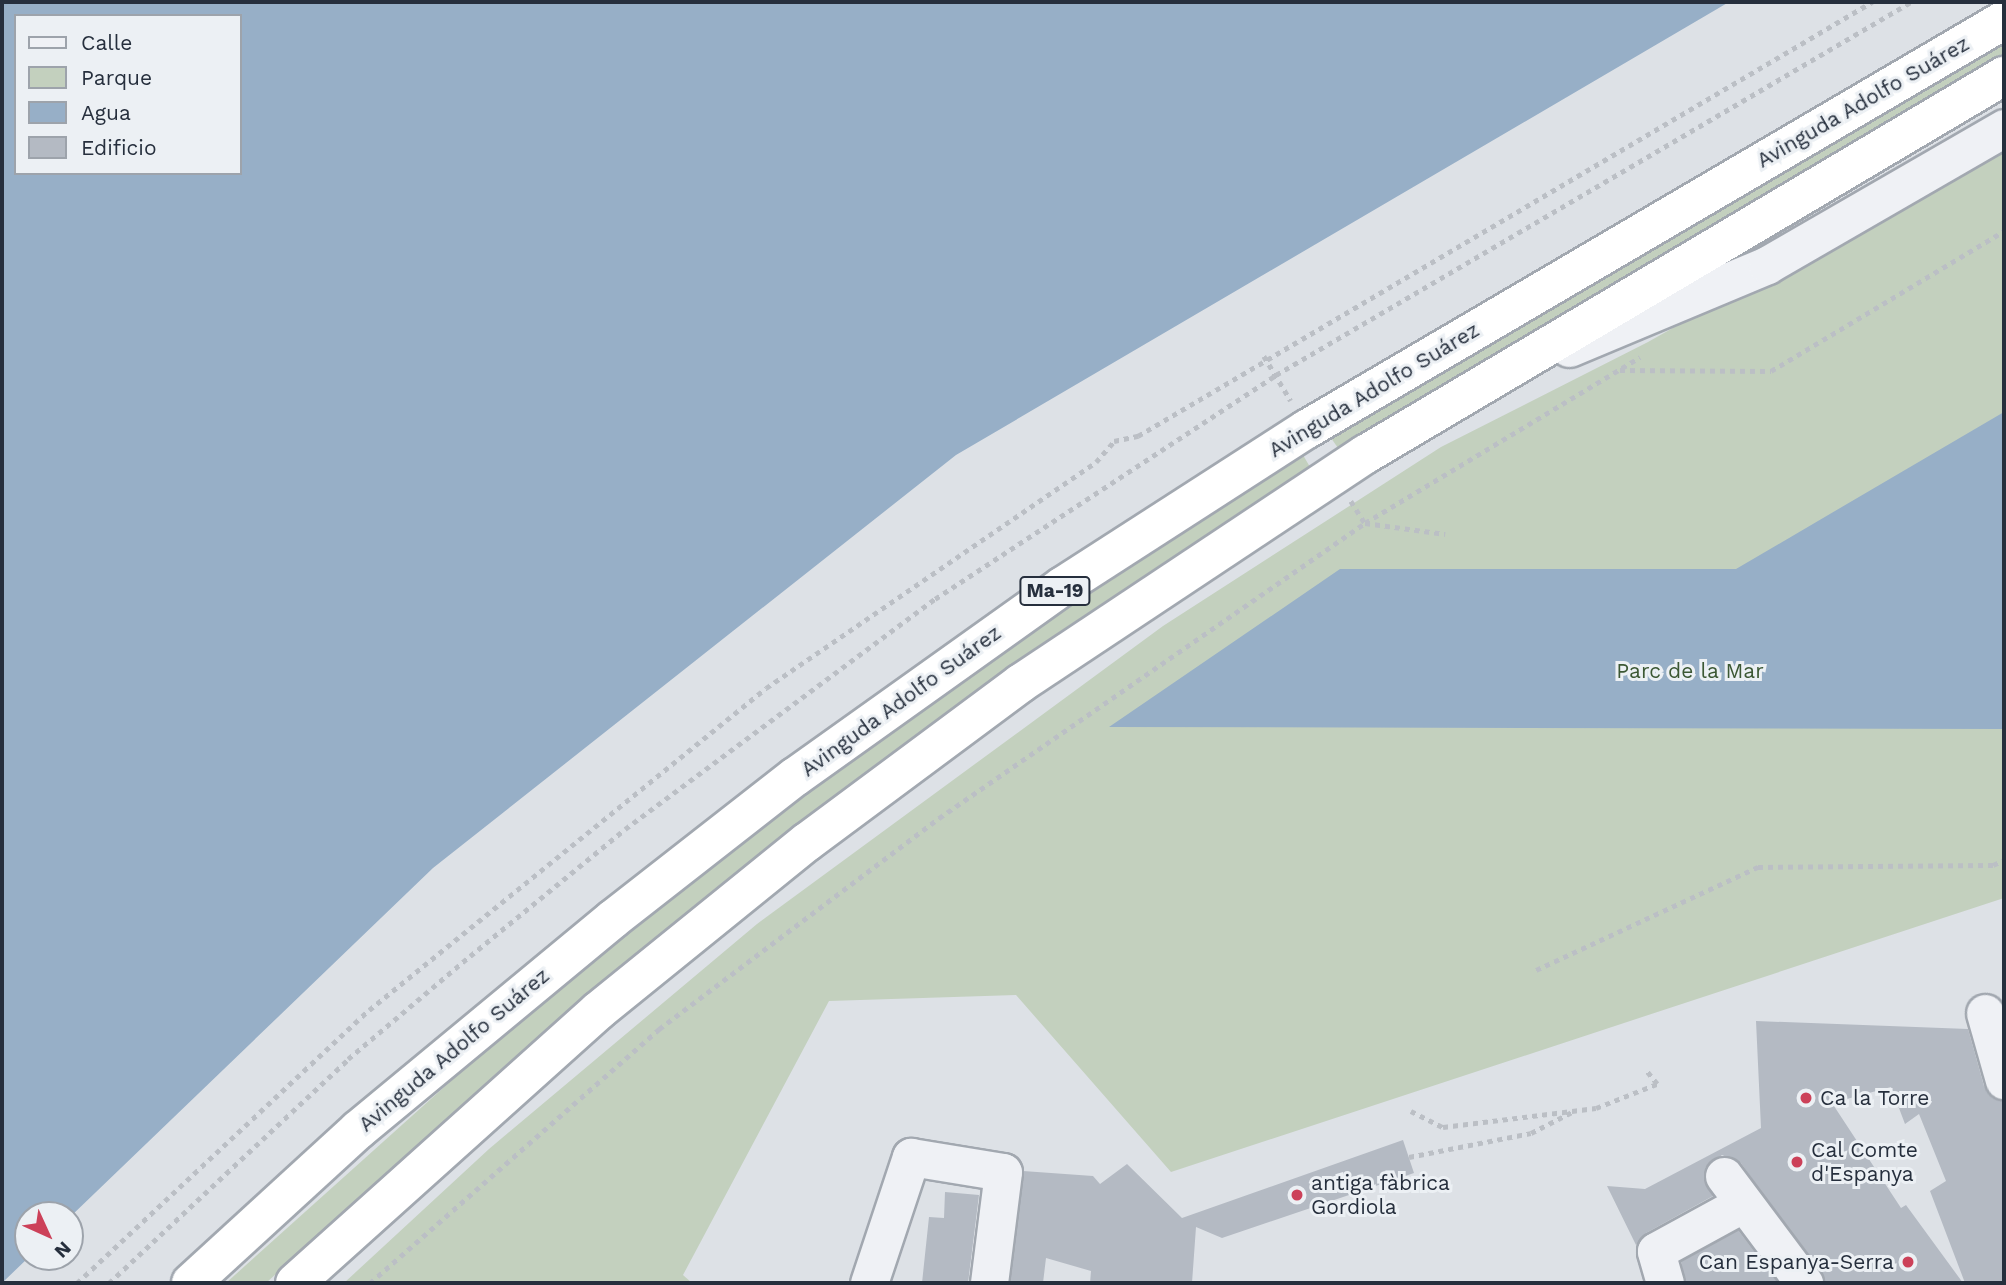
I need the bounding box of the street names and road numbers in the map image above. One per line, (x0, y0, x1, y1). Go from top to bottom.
street label: Avinguda Adolfo Suárez (1752, 30, 1974, 174)
street label: Avinguda Adolfo Suárez (1264, 317, 1484, 463)
road number: Ma-19 (1018, 576, 1092, 606)
street label: Avinguda Adolfo Suárez (796, 620, 1006, 782)
street label: Avinguda Adolfo Suárez (353, 962, 555, 1138)

